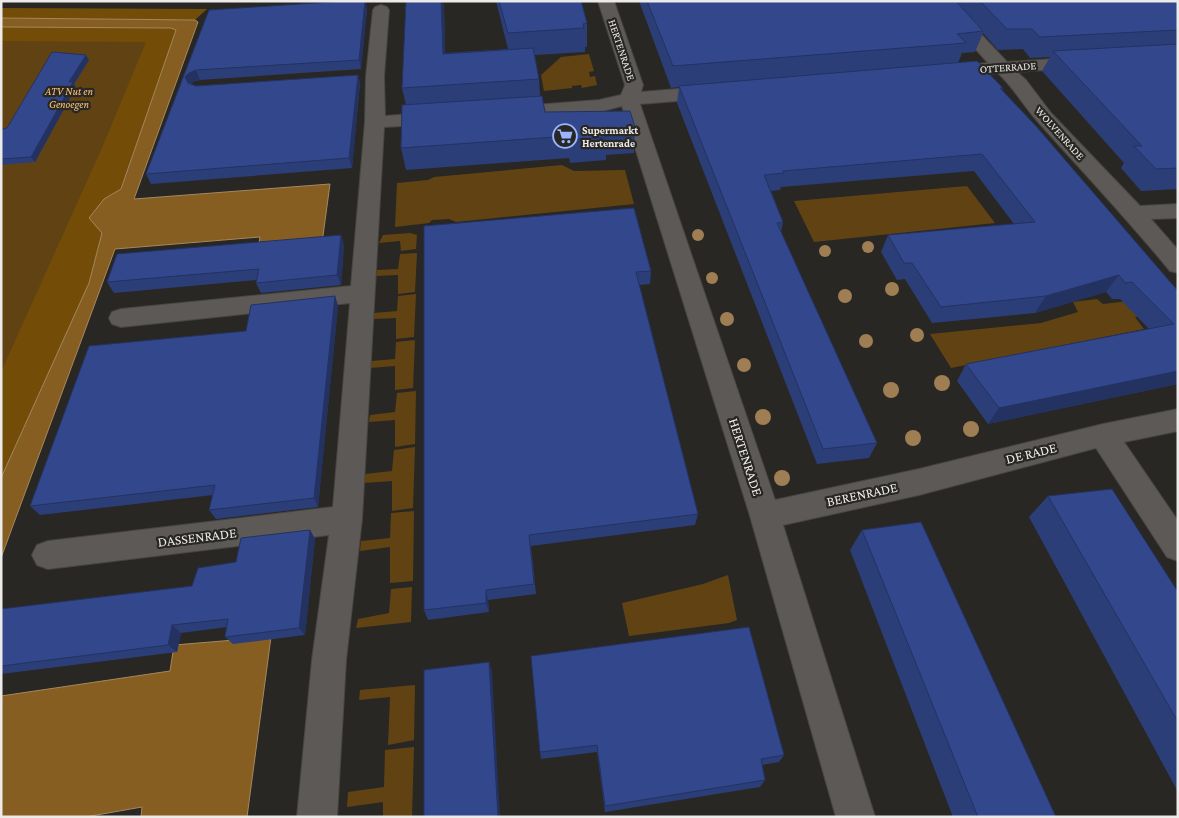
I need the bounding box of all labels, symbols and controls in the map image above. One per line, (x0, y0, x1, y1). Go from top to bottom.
street label: HERTENRADE (606, 18, 638, 82)
street label: OTTERRADE (979, 59, 1037, 75)
park label: ATV Nut en Genoegen (44, 85, 93, 111)
street label: WOLVENRADE (1033, 104, 1087, 162)
supermarket icon: Supermarkt Hertenrade (552, 123, 578, 149)
place label: Supermarkt Hertenrade (582, 124, 638, 149)
street label: HERTENRADE (726, 416, 766, 498)
street label: DE RADE (1004, 439, 1058, 467)
street label: BERENRADE (825, 479, 899, 509)
street label: DASSENRADE (157, 524, 238, 550)

